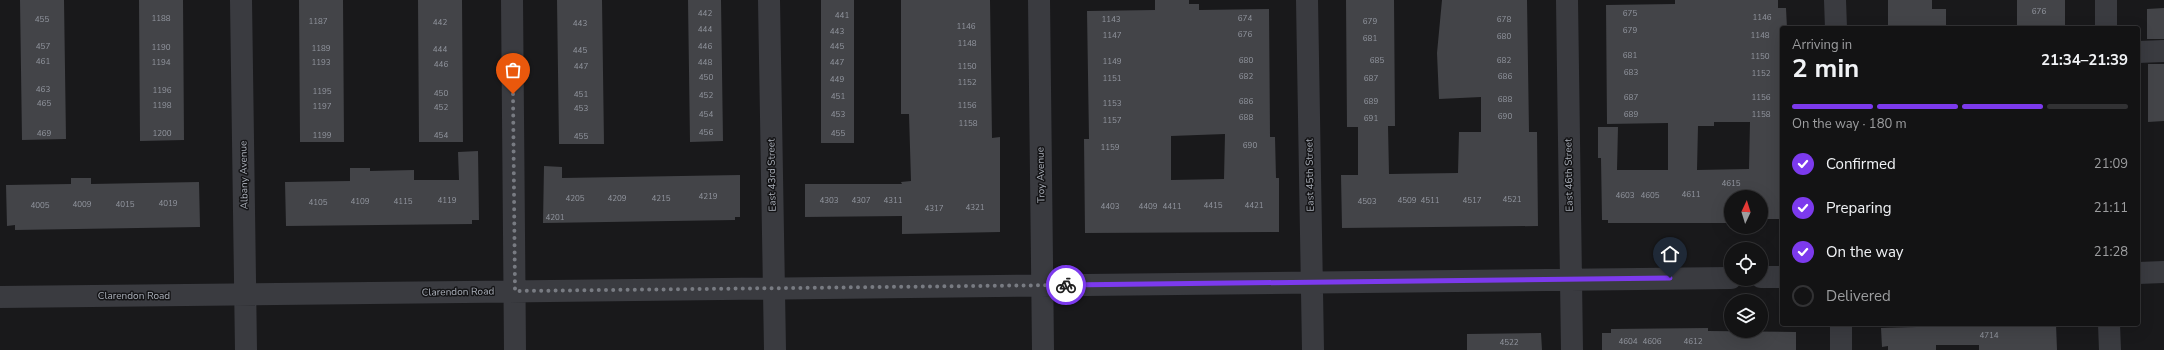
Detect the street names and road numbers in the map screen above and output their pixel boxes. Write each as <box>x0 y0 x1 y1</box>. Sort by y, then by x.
street label: East 43rd Street <box>764 138 780 212</box>
street label: East 45th Street <box>1302 138 1318 212</box>
street label: East 46th Street <box>1561 138 1577 212</box>
street label: Albany Avenue <box>236 141 252 209</box>
street label: Troy Avenue <box>1034 147 1048 203</box>
street label: Clarendon Road <box>422 284 494 300</box>
street label: Clarendon Road <box>98 289 170 303</box>

